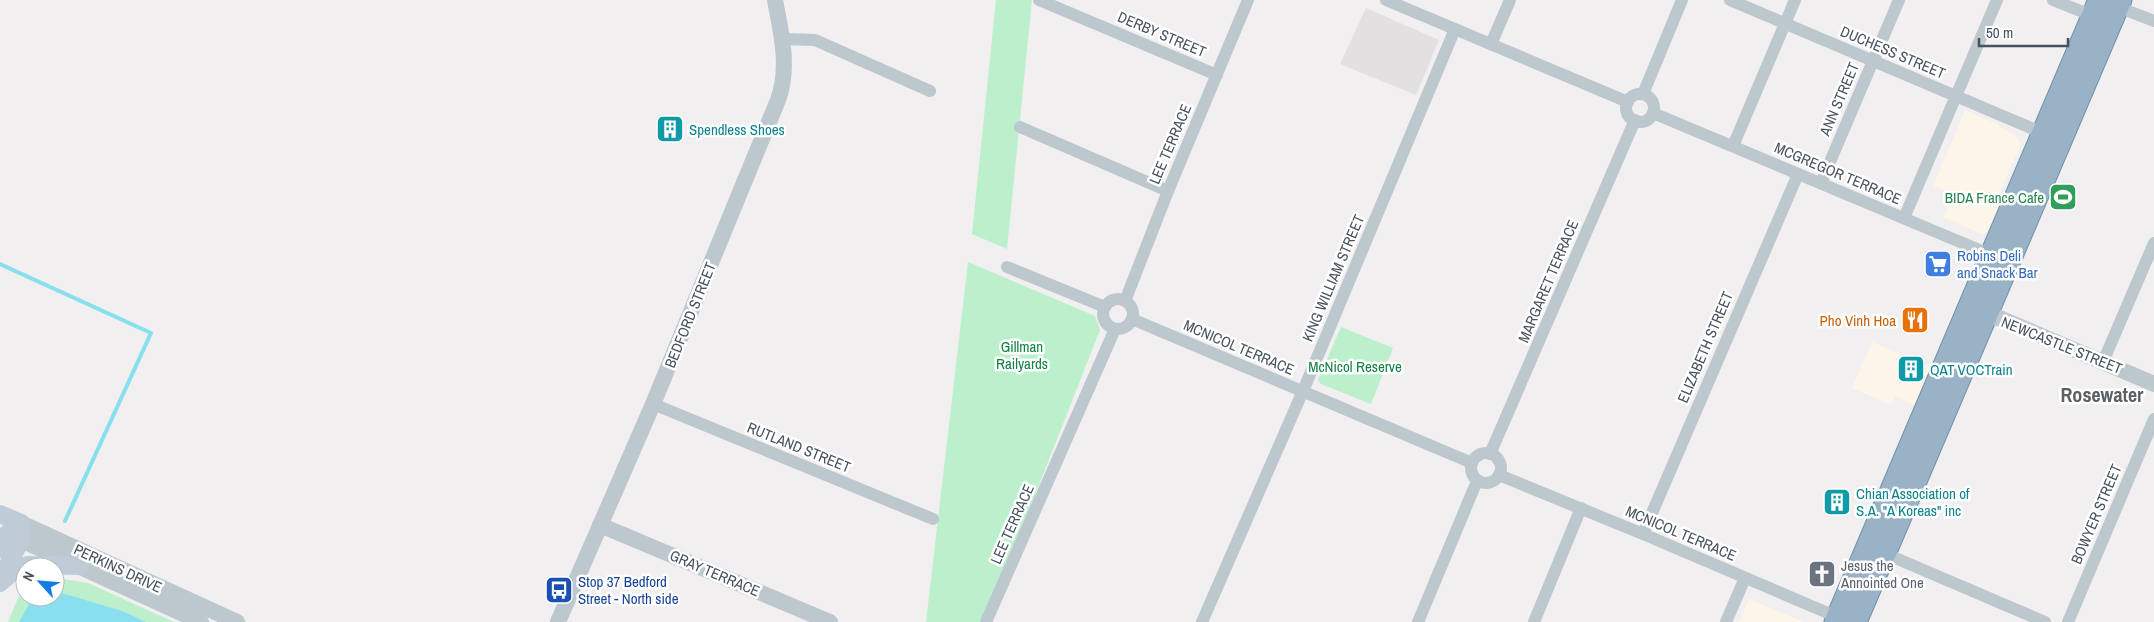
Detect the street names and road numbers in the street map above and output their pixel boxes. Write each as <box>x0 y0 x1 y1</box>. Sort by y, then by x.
street label: DERBY STREET <box>1115 6 1210 62</box>
street label: DUCHESS STREET <box>1837 20 1949 84</box>
street label: ANN STREET <box>1814 59 1864 140</box>
street label: LEE TERRACE <box>1144 101 1196 187</box>
street label: MCGREGOR TERRACE <box>1771 137 1905 209</box>
street label: KING WILLIAM STREET <box>1297 211 1369 345</box>
street label: MARGARET TERRACE <box>1513 216 1583 346</box>
street label: BEDFORD STREET <box>659 259 721 371</box>
street label: ELIZABETH STREET <box>1672 288 1738 406</box>
street label: NEWCASTLE STREET <box>1998 311 2126 379</box>
street label: MCNICOL TERRACE <box>1180 314 1298 380</box>
street label: RUTLAND STREET <box>744 417 854 478</box>
street label: BOWYER STREET <box>2066 460 2127 567</box>
street label: LEE TERRACE <box>985 481 1039 567</box>
street label: MCNICOL TERRACE <box>1622 500 1740 566</box>
street label: PERKINS DRIVE <box>71 538 165 598</box>
street label: GRAY TERRACE <box>667 545 763 601</box>

